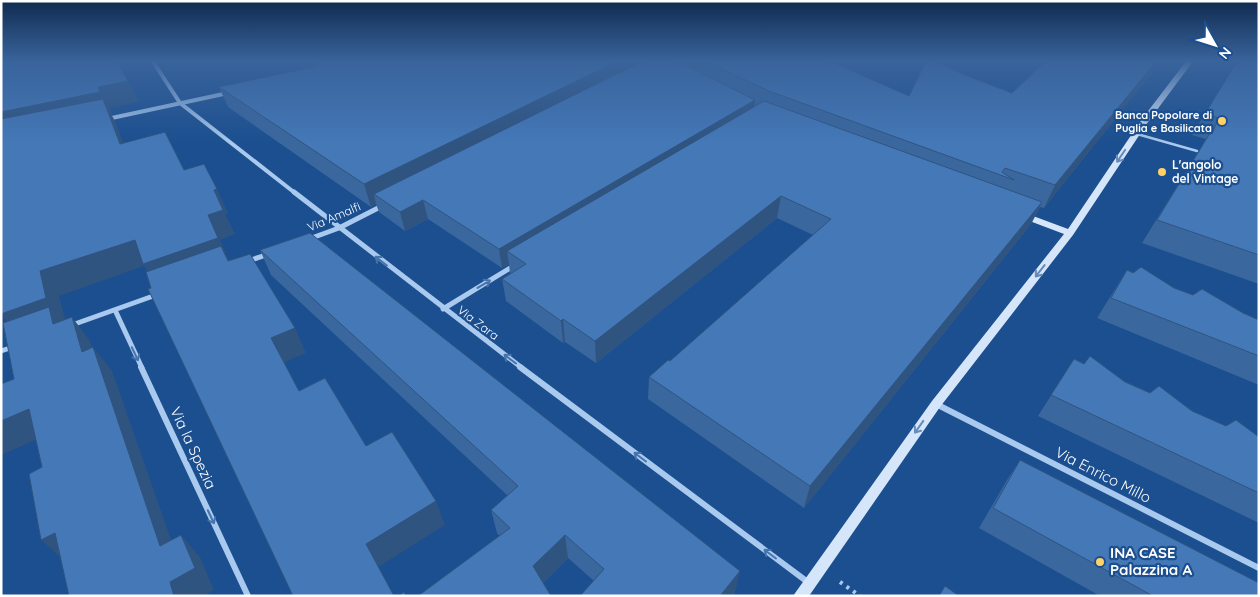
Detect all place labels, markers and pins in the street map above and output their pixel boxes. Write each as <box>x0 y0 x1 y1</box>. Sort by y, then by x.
place label: Banca Popolare di Puglia e Basilicata <box>1115 108 1212 135</box>
marker: Banca Popolare di Puglia e Basilicata <box>1216 115 1228 127</box>
place label: L'angolo del Vintage <box>1172 157 1238 186</box>
marker: L'angolo del Vintage <box>1156 166 1168 178</box>
place label: INA CASE Palazzina A <box>1110 543 1192 579</box>
marker: INA CASE Palazzina A <box>1094 556 1106 568</box>

